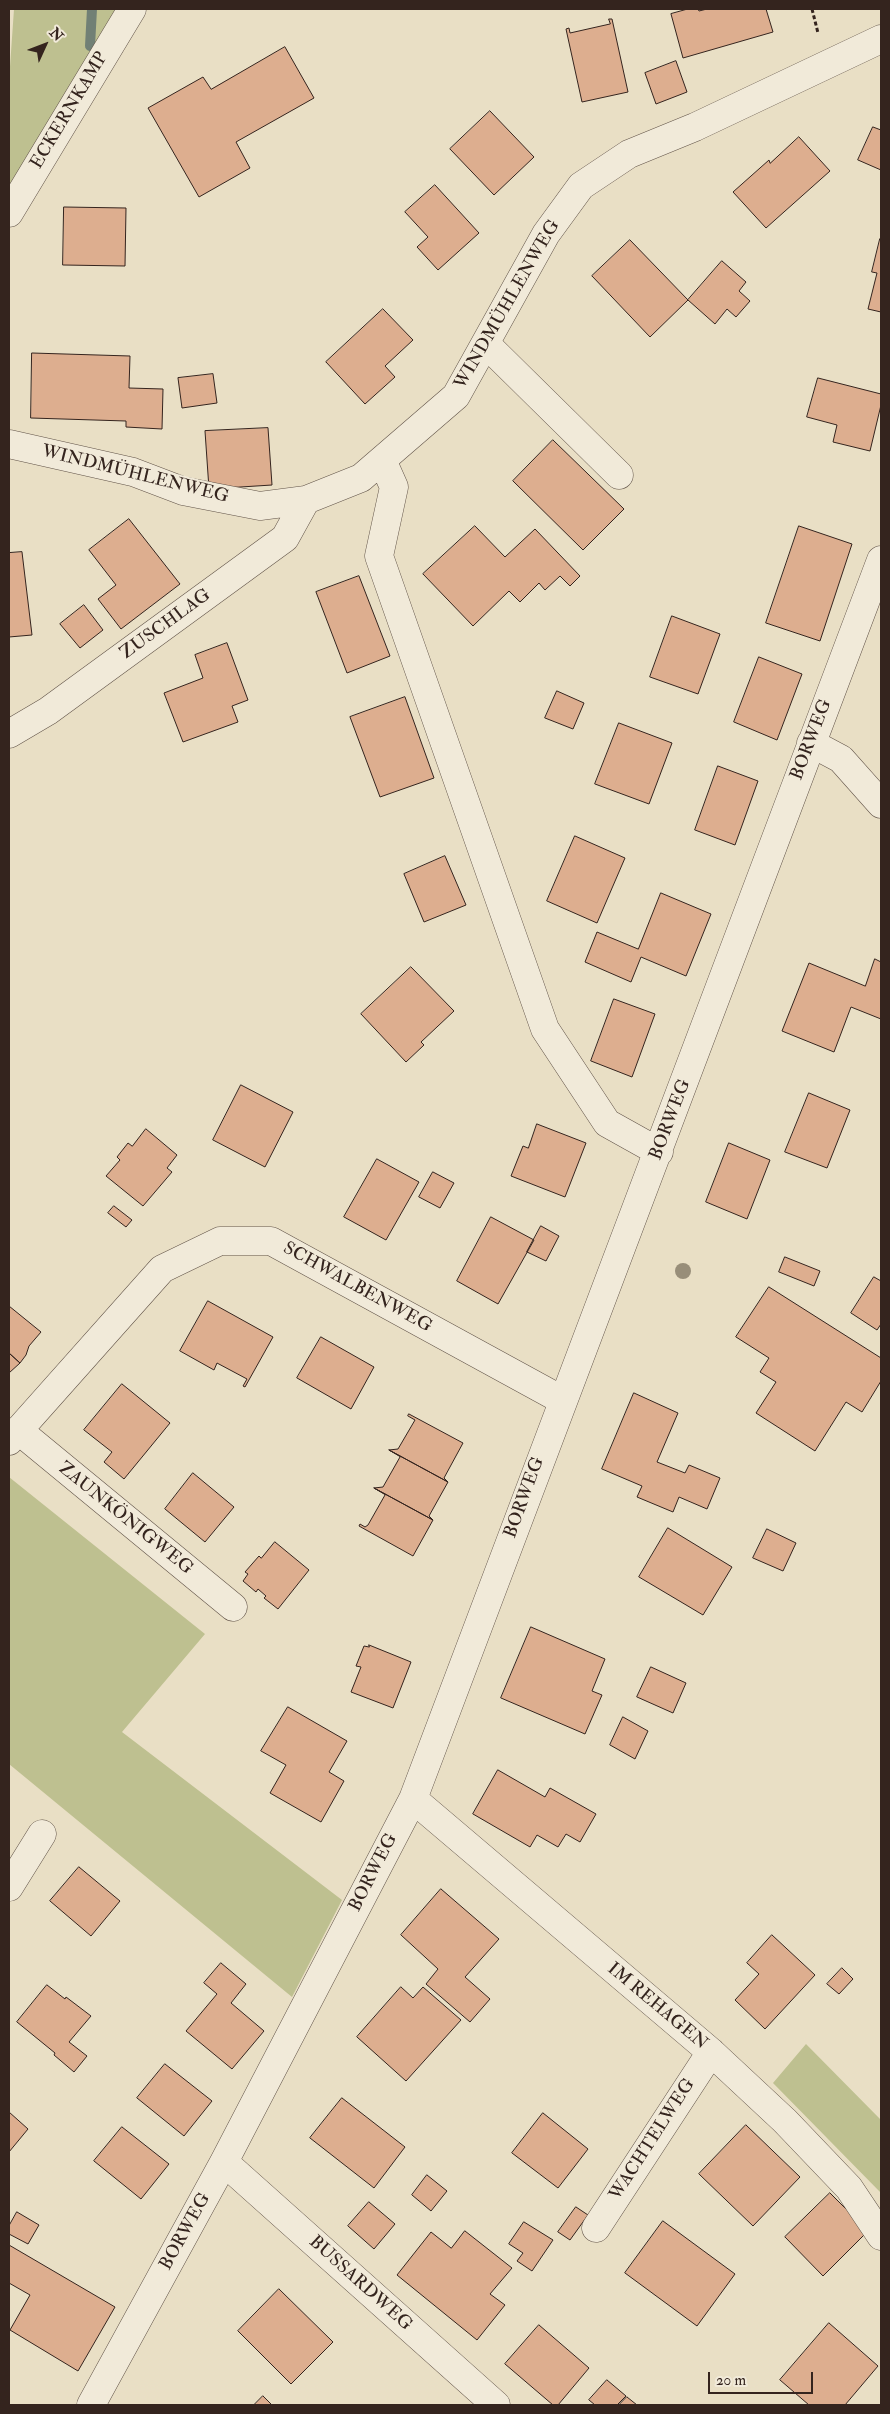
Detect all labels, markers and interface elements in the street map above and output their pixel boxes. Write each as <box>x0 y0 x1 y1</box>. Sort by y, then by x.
north arrow <box>20 20 70 70</box>
text: N <box>46 24 67 45</box>
street label: ECKERNKAMP <box>27 49 113 173</box>
street label: WINDMÜHLENWEG <box>451 216 565 394</box>
street label: WINDMÜHLENWEG <box>39 441 231 509</box>
street label: ZUSCHLAG <box>117 585 215 665</box>
street label: BORWEG <box>787 697 837 783</box>
street label: BORWEG <box>646 1077 696 1163</box>
street label: SCHWALBENWEG <box>279 1238 435 1338</box>
street label: BORWEG <box>500 1455 550 1541</box>
street label: ZAUNKÖNIGWEG <box>53 1458 197 1580</box>
street label: BORWEG <box>345 1830 403 1916</box>
street label: IM REHAGEN <box>602 1959 712 2055</box>
street label: WACHTELWEG <box>606 2075 700 2205</box>
street label: BORWEG <box>156 2190 216 2274</box>
street label: BUSSARDWEG <box>304 2232 416 2336</box>
scale bar <box>710 2362 815 2394</box>
text: 20 m <box>716 2371 746 2390</box>

